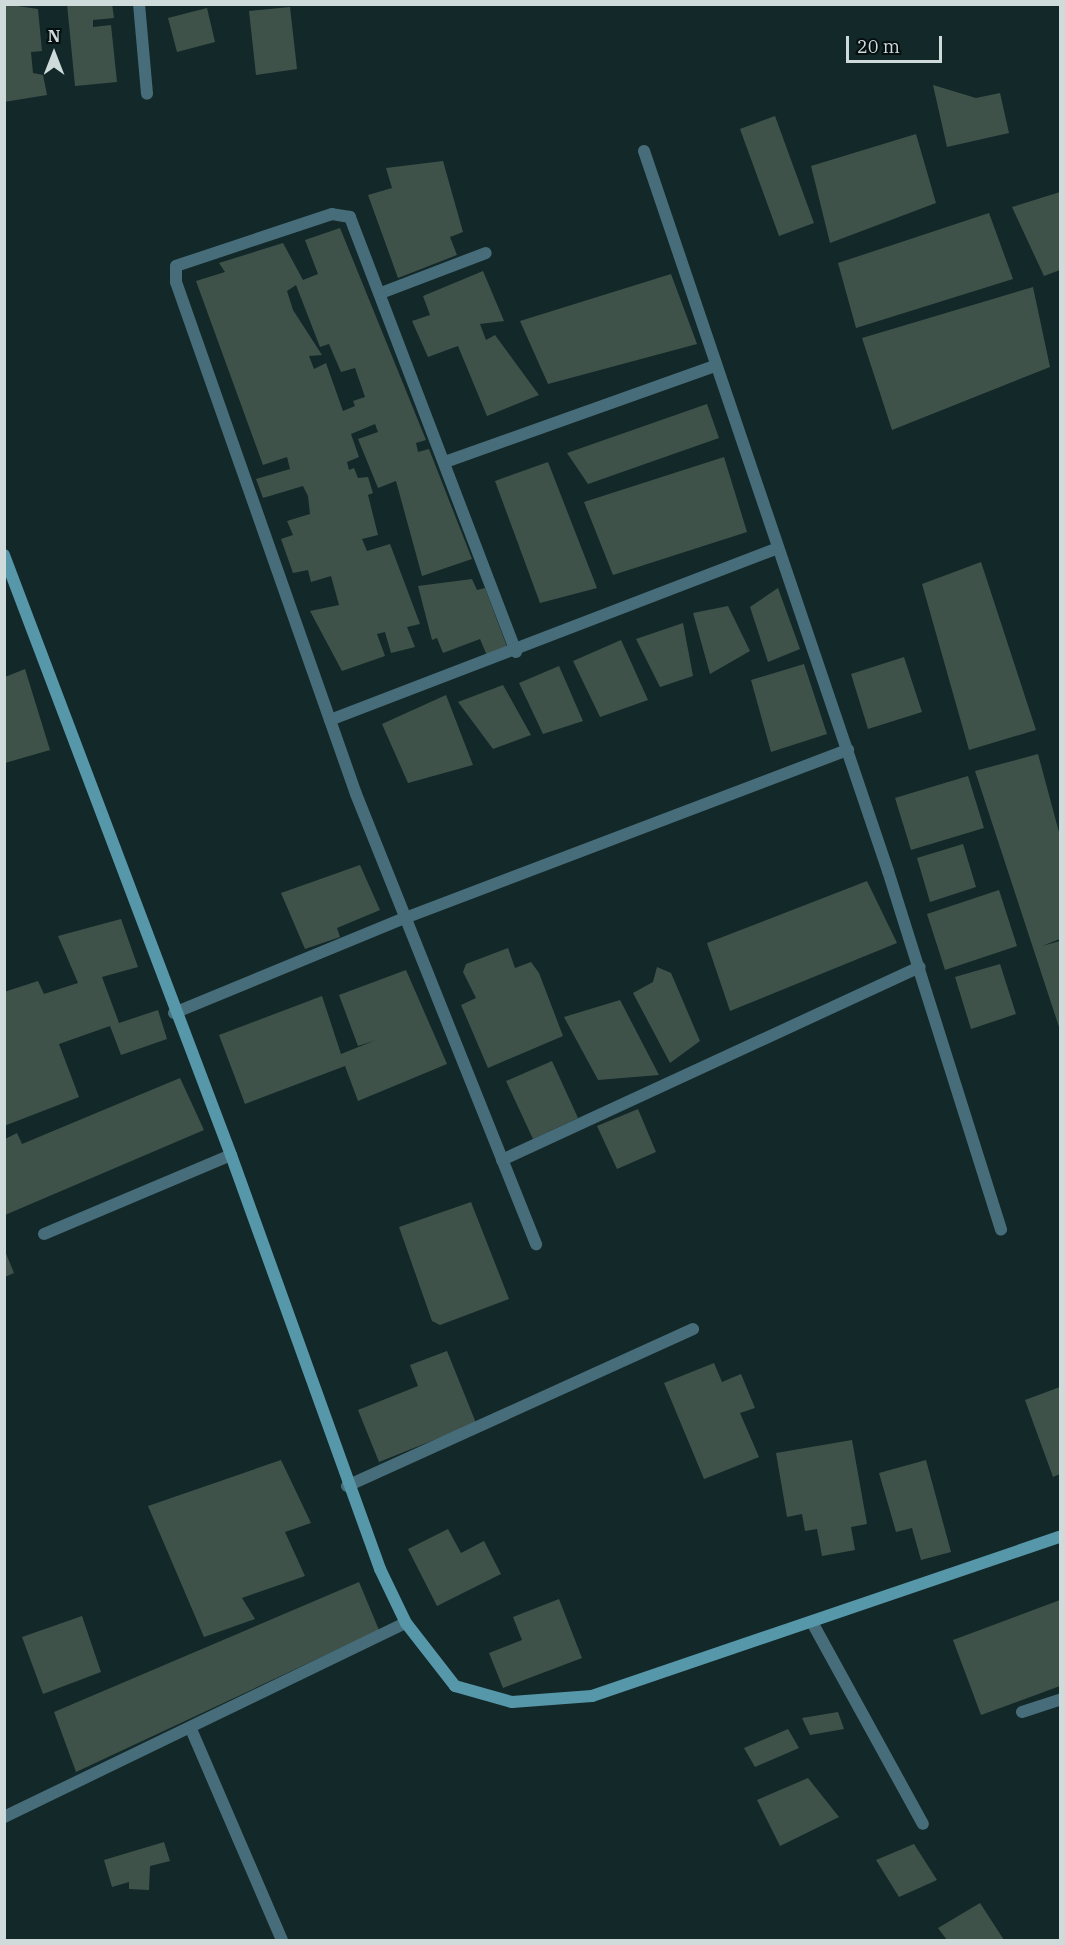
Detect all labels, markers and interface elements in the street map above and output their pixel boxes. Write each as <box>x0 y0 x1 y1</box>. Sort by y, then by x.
north arrow <box>24 24 84 84</box>
scale bar <box>849 24 945 62</box>
text: N <box>48 26 60 46</box>
text: 20 m <box>857 35 900 58</box>

